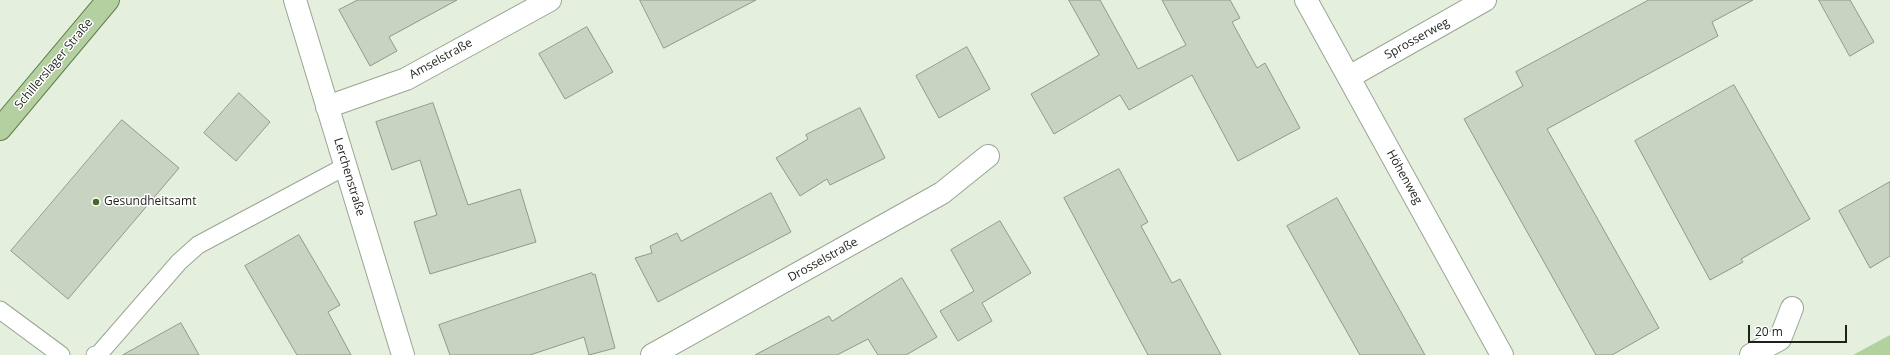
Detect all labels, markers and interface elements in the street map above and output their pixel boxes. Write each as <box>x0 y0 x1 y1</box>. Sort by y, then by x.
street label: Sprosserweg <box>1382 15 1452 63</box>
street label: Schillerslager Straße <box>12 16 96 112</box>
street label: Amselstraße <box>407 36 475 82</box>
street label: Lerchenstraße <box>330 136 368 218</box>
street label: Höhenweg <box>1383 147 1425 207</box>
place label: Gesundheitsamt <box>104 195 196 209</box>
marker: Gesundheitsamt <box>91 197 101 207</box>
street label: Drosselstraße <box>785 235 861 285</box>
scale bar <box>1750 317 1849 343</box>
text: 20 m <box>1755 323 1783 340</box>

